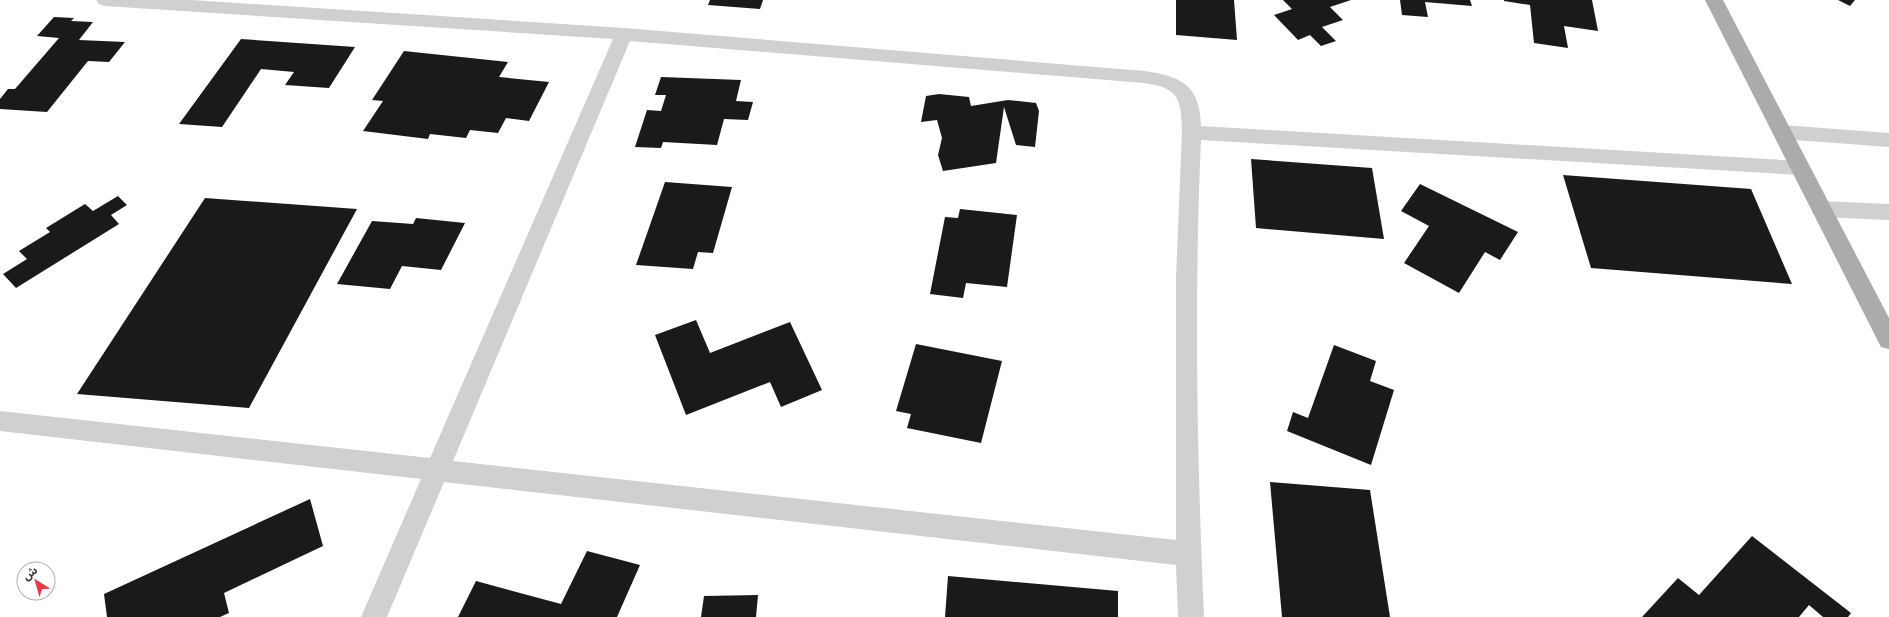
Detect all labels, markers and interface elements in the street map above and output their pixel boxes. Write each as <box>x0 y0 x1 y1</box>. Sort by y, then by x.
north arrow <box>16 561 56 601</box>
text: ش <box>20 564 40 583</box>

